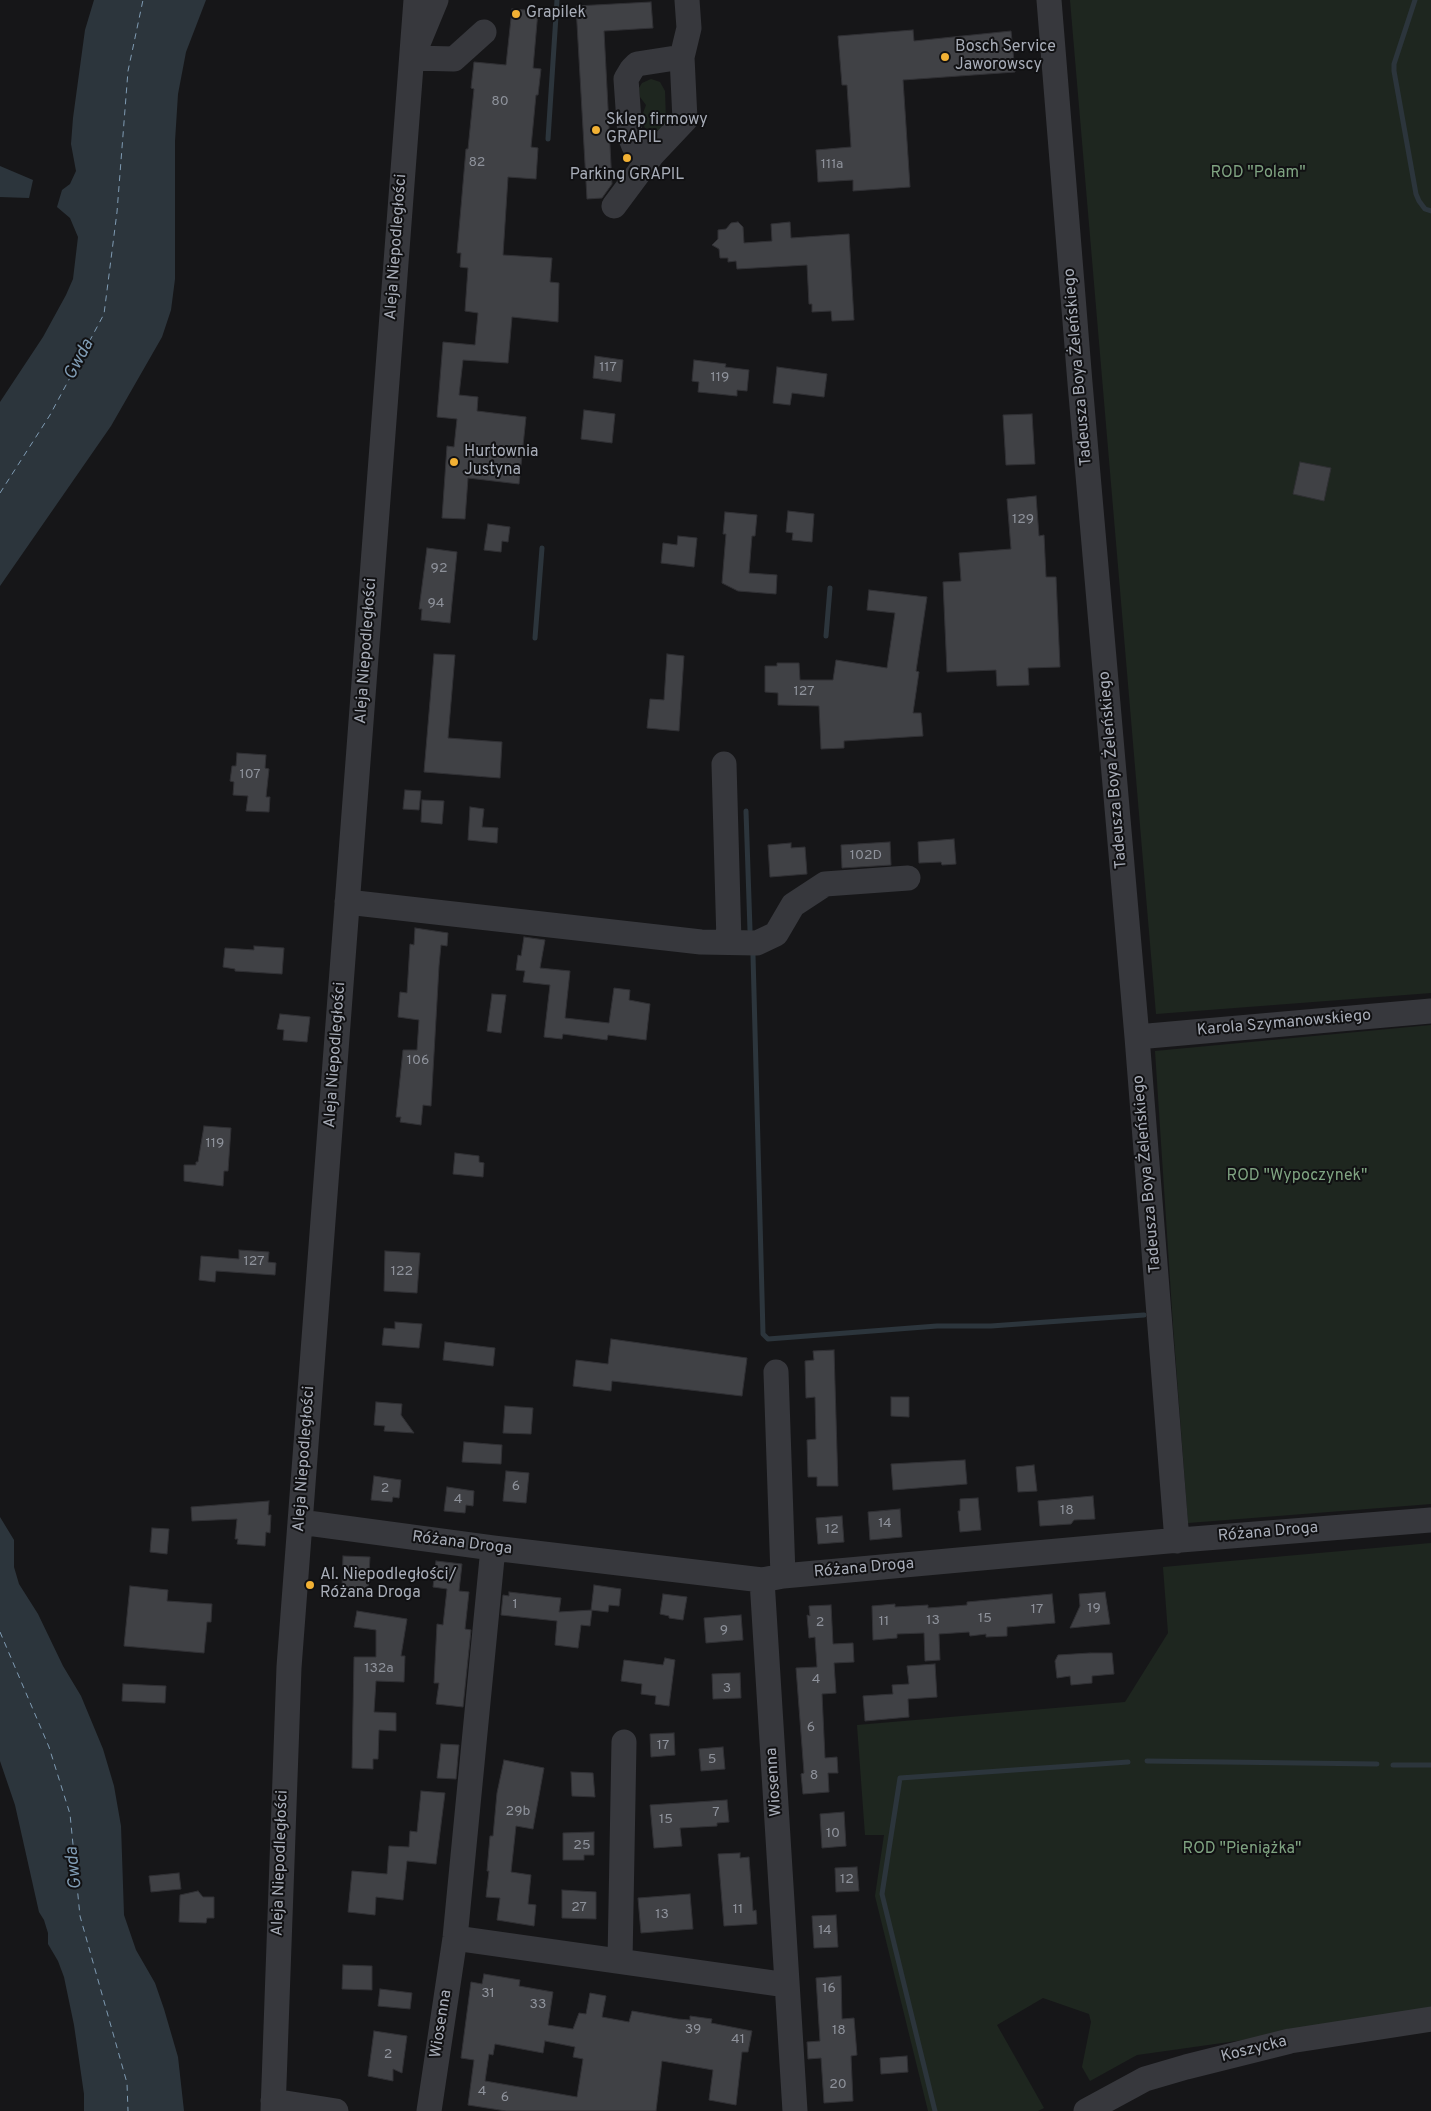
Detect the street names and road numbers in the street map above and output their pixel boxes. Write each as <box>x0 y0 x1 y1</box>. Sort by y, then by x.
street label: Aleja Niepodległości <box>382 173 412 321</box>
street label: Tadeusza Boya Żeleńskiego <box>1061 267 1097 467</box>
street label: Aleja Niepodległości <box>352 577 382 725</box>
street label: Tadeusza Boya Żeleńskiego <box>1096 670 1132 870</box>
street label: Aleja Niepodległości <box>321 981 351 1129</box>
street label: Karola Szymanowskiego <box>1196 1007 1372 1041</box>
street label: Tadeusza Boya Żeleńskiego <box>1130 1074 1166 1274</box>
street label: Aleja Niepodległości <box>290 1385 320 1533</box>
street label: Różana Droga <box>1217 1519 1319 1547</box>
street label: Różana Droga <box>411 1528 513 1560</box>
street label: Różana Droga <box>813 1555 915 1583</box>
street label: Wiosenna <box>763 1747 787 1817</box>
street label: Aleja Niepodległości <box>269 1790 293 1936</box>
street label: Wiosenna <box>427 1988 457 2060</box>
street label: Koszycka <box>1219 2033 1289 2067</box>

